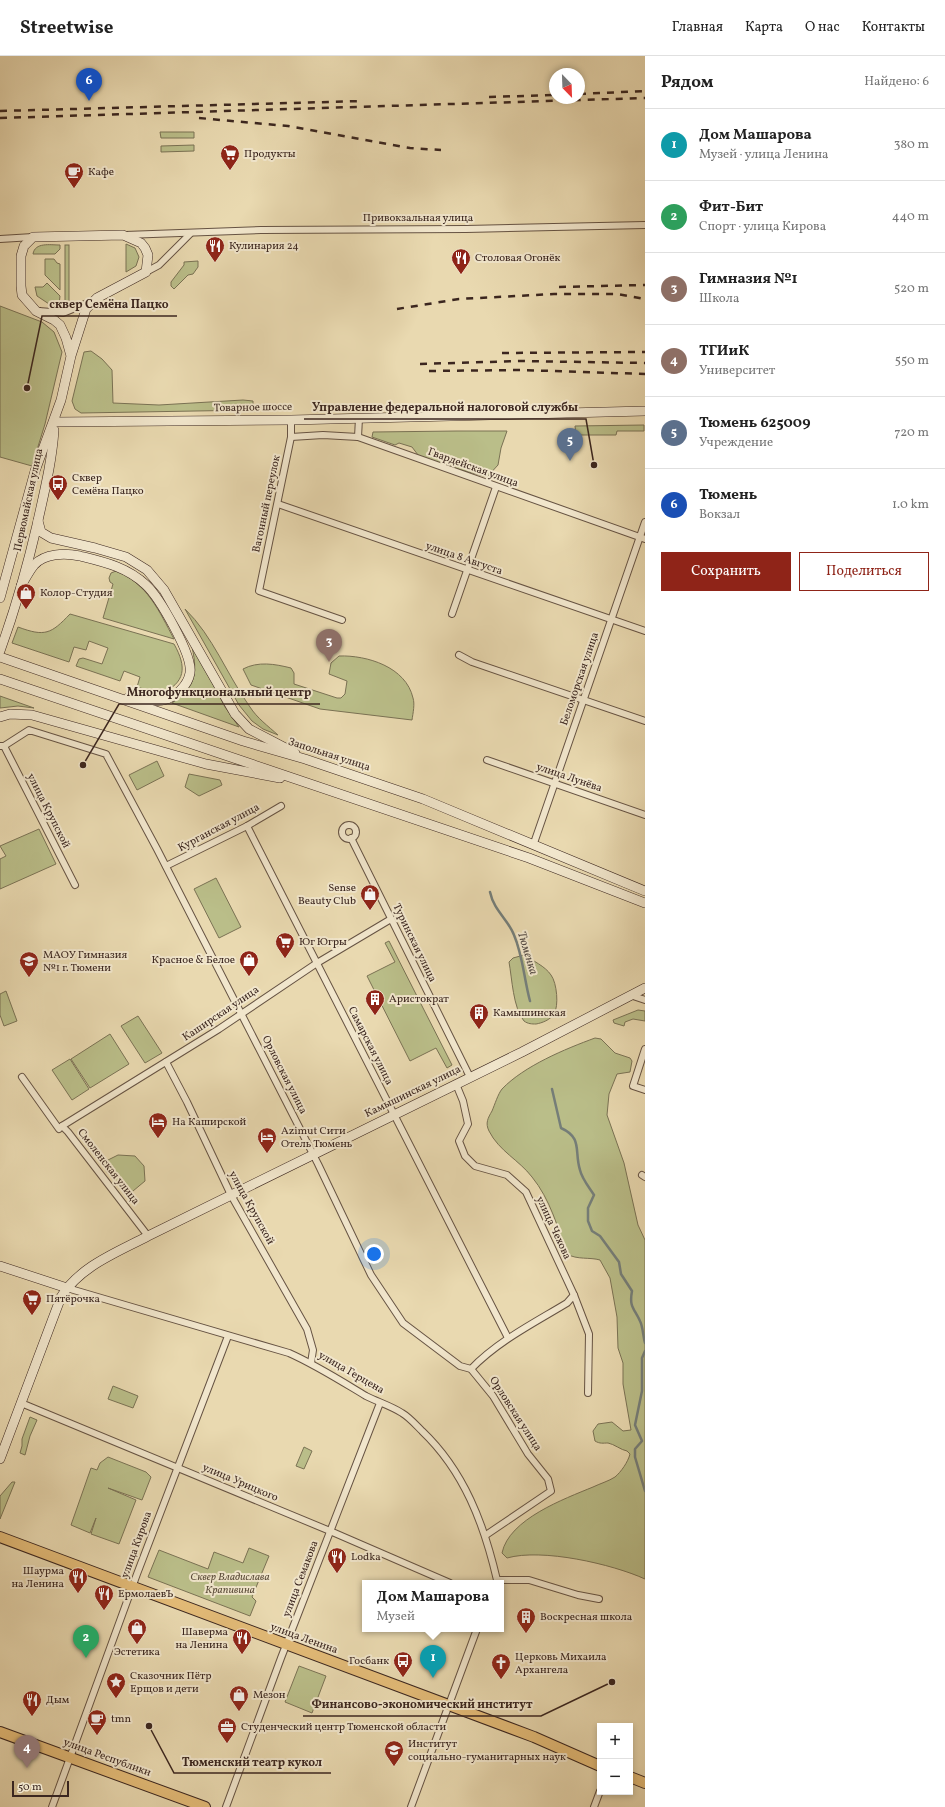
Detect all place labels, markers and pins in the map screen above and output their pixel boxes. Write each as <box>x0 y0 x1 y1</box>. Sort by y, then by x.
pin: 6 <box>76 68 102 101</box>
supermarket icon: Продукты <box>219 143 241 171</box>
place label: Продукты <box>244 147 296 162</box>
cafe icon: Кафе <box>63 161 85 189</box>
place label: Кафе <box>88 165 114 180</box>
restaurant icon: Кулинария 24 <box>204 235 226 263</box>
place label: Кулинария 24 <box>229 239 299 254</box>
restaurant icon: Столовая Огонёк <box>450 247 472 275</box>
place label: Столовая Огонёк <box>475 251 561 266</box>
callout: сквер Семёна Пацко <box>42 292 177 316</box>
callout: Управление федеральной налоговой службы <box>304 395 586 419</box>
pin: 5 <box>557 428 583 461</box>
place label: Сквер Семёна Пацко <box>72 471 144 499</box>
bus stop icon: Сквер Семёна Пацко <box>47 473 69 501</box>
shop icon: Колор-Студия <box>15 582 37 610</box>
place label: Колор-Студия <box>40 586 113 601</box>
pin: 3 <box>316 629 342 662</box>
callout: Многофункциональный центр <box>119 680 320 704</box>
place label: Sense Beauty Club <box>298 881 356 909</box>
shop icon: Sense Beauty Club <box>359 883 381 911</box>
supermarket icon: Юг Югры <box>274 931 296 959</box>
place label: Юг Югры <box>299 935 347 950</box>
place label: МАОУ Гимназия №1 г. Тюмени <box>43 948 127 976</box>
shop icon: Красное & Белое <box>238 949 260 977</box>
school or university icon: МАОУ Гимназия №1 г. Тюмени <box>18 950 40 978</box>
place label: Красное & Белое <box>151 953 235 968</box>
building icon: Аристократ <box>364 988 386 1016</box>
place label: Аристократ <box>389 992 449 1007</box>
building icon: Камышинская <box>468 1002 490 1030</box>
place label: Камышинская <box>493 1006 566 1021</box>
hotel icon: На Каширской <box>147 1111 169 1139</box>
place label: На Каширской <box>172 1115 247 1130</box>
place label: Azimut Сити Отель Тюмень <box>281 1124 353 1152</box>
hotel icon: Azimut Сити Отель Тюмень <box>256 1126 278 1154</box>
supermarket icon: Пятёрочка <box>21 1288 43 1316</box>
place label: Пятёрочка <box>46 1292 100 1307</box>
restaurant icon: Lodka <box>326 1546 348 1574</box>
place label: Lodka <box>351 1550 381 1565</box>
place label: Шаурма на Ленина <box>11 1564 65 1592</box>
restaurant icon: Шаурма на Ленина <box>67 1566 89 1594</box>
restaurant icon: ЕрмолаевЪ <box>93 1583 115 1611</box>
place label: ЕрмолаевЪ <box>118 1587 174 1602</box>
building icon: Воскресная школа <box>515 1606 537 1634</box>
place label: Воскресная школа <box>540 1610 633 1625</box>
shop icon: Эстетика <box>126 1617 148 1645</box>
pin: 2 <box>73 1625 99 1658</box>
place label: Шаверма на Ленина <box>175 1625 229 1653</box>
restaurant icon: Шаверма на Ленина <box>231 1627 253 1655</box>
place label: Эстетика <box>114 1645 160 1660</box>
pin: 1 <box>420 1645 446 1678</box>
bus stop icon: Госбанк <box>392 1650 414 1678</box>
place label: Церковь Михаила Архангела <box>515 1650 607 1678</box>
church icon: Церковь Михаила Архангела <box>490 1652 512 1680</box>
place label: Госбанк <box>349 1654 389 1669</box>
place label: Сказочник Пётр Ерщов и дети <box>130 1669 212 1697</box>
place icon: Сказочник Пётр Ерщов и дети <box>105 1671 127 1699</box>
shop icon: Мезон <box>228 1684 250 1712</box>
place label: Мезон <box>253 1688 286 1703</box>
restaurant icon: Дым <box>21 1689 43 1717</box>
callout: Финансово-экономический институт <box>303 1692 541 1716</box>
place label: Дым <box>46 1693 70 1708</box>
cafe icon: tmn <box>86 1708 108 1736</box>
place label: tmn <box>111 1712 132 1727</box>
office icon: Студенческий центр Тюменской области <box>216 1716 238 1744</box>
place label: Студенческий центр Тюменской области <box>241 1720 447 1735</box>
pin: 4 <box>14 1735 40 1768</box>
place label: Институт социально-гуманитарных наук <box>408 1737 566 1765</box>
school or university icon: Институт социально-гуманитарных наук <box>383 1739 405 1767</box>
callout: Тюменский театр кукол <box>174 1749 331 1773</box>

